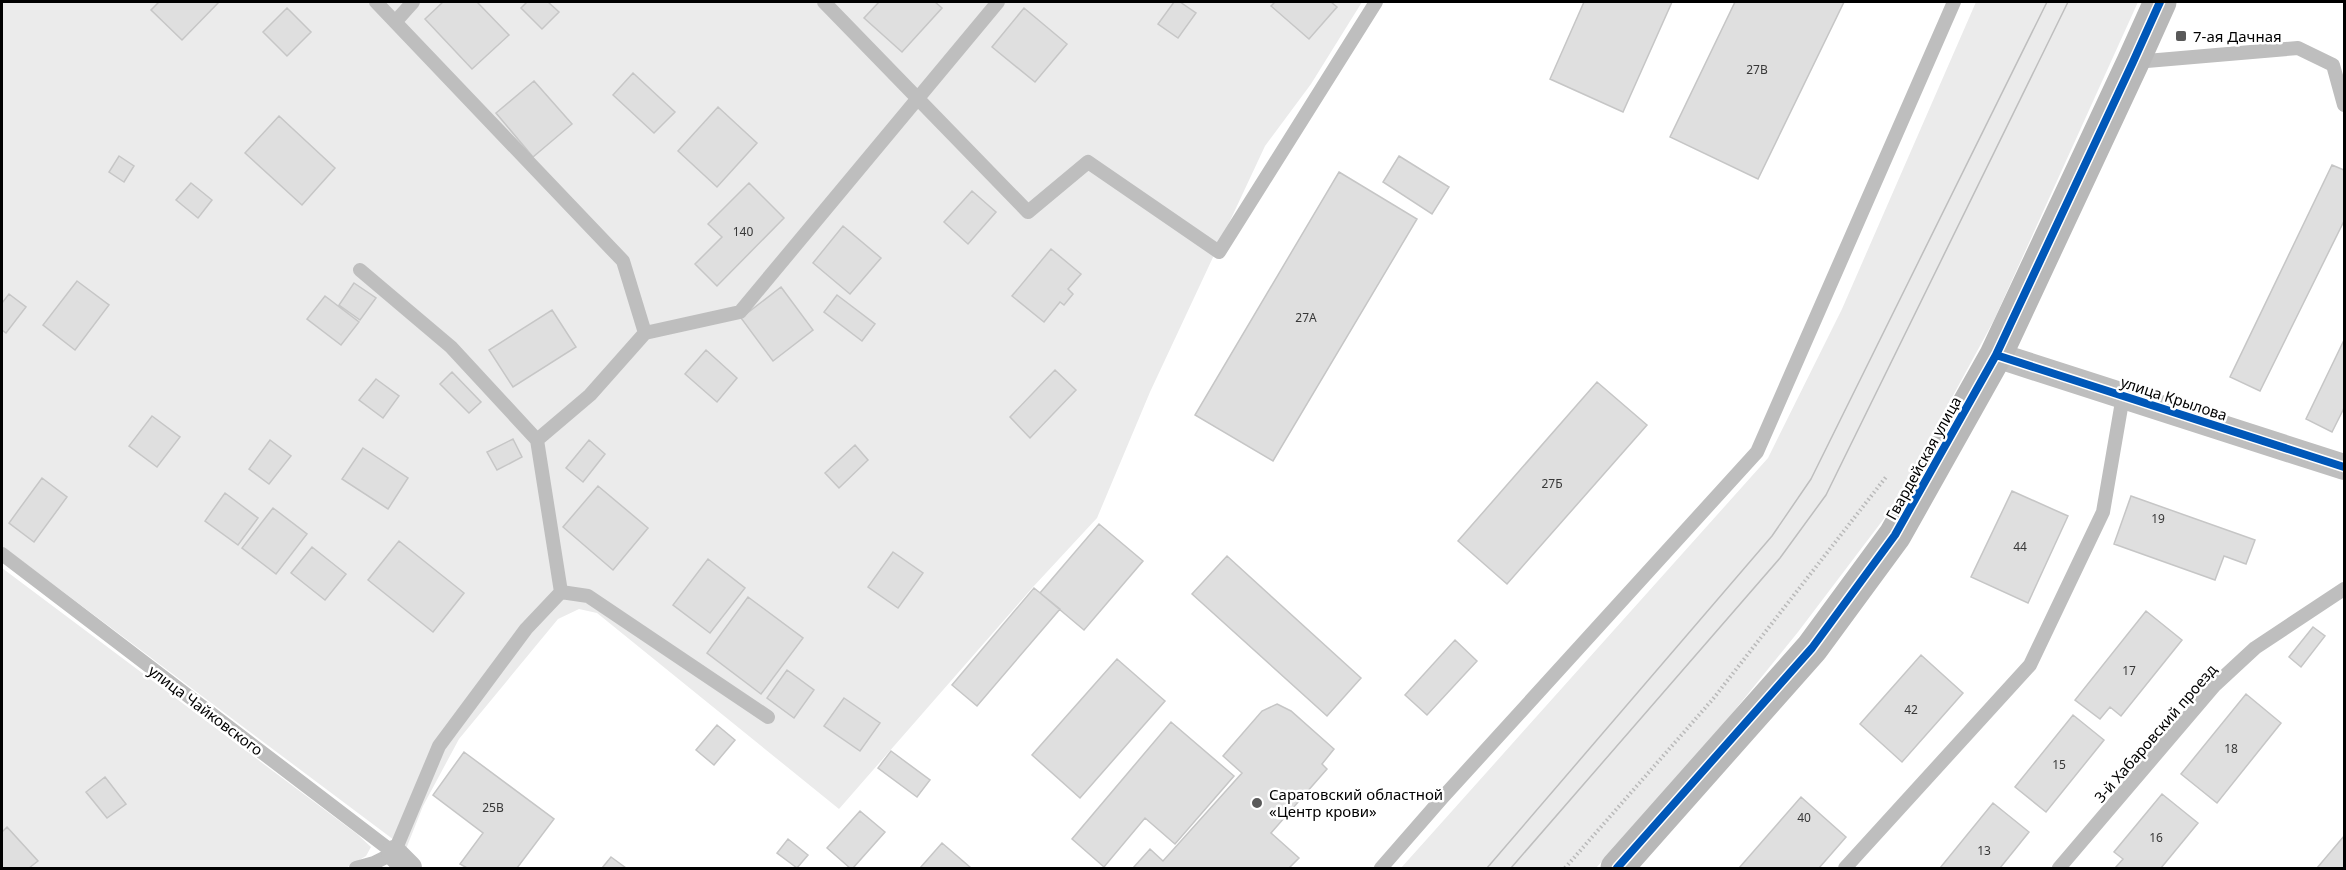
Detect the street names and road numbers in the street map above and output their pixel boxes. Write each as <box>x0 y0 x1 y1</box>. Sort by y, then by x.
street label: улица Крылова <box>2118 371 2230 425</box>
street label: Гвардейская улица <box>1881 393 1965 523</box>
street label: улица Чайковского <box>145 660 267 760</box>
street label: 3-й Хабаровский проезд <box>2089 660 2221 806</box>

